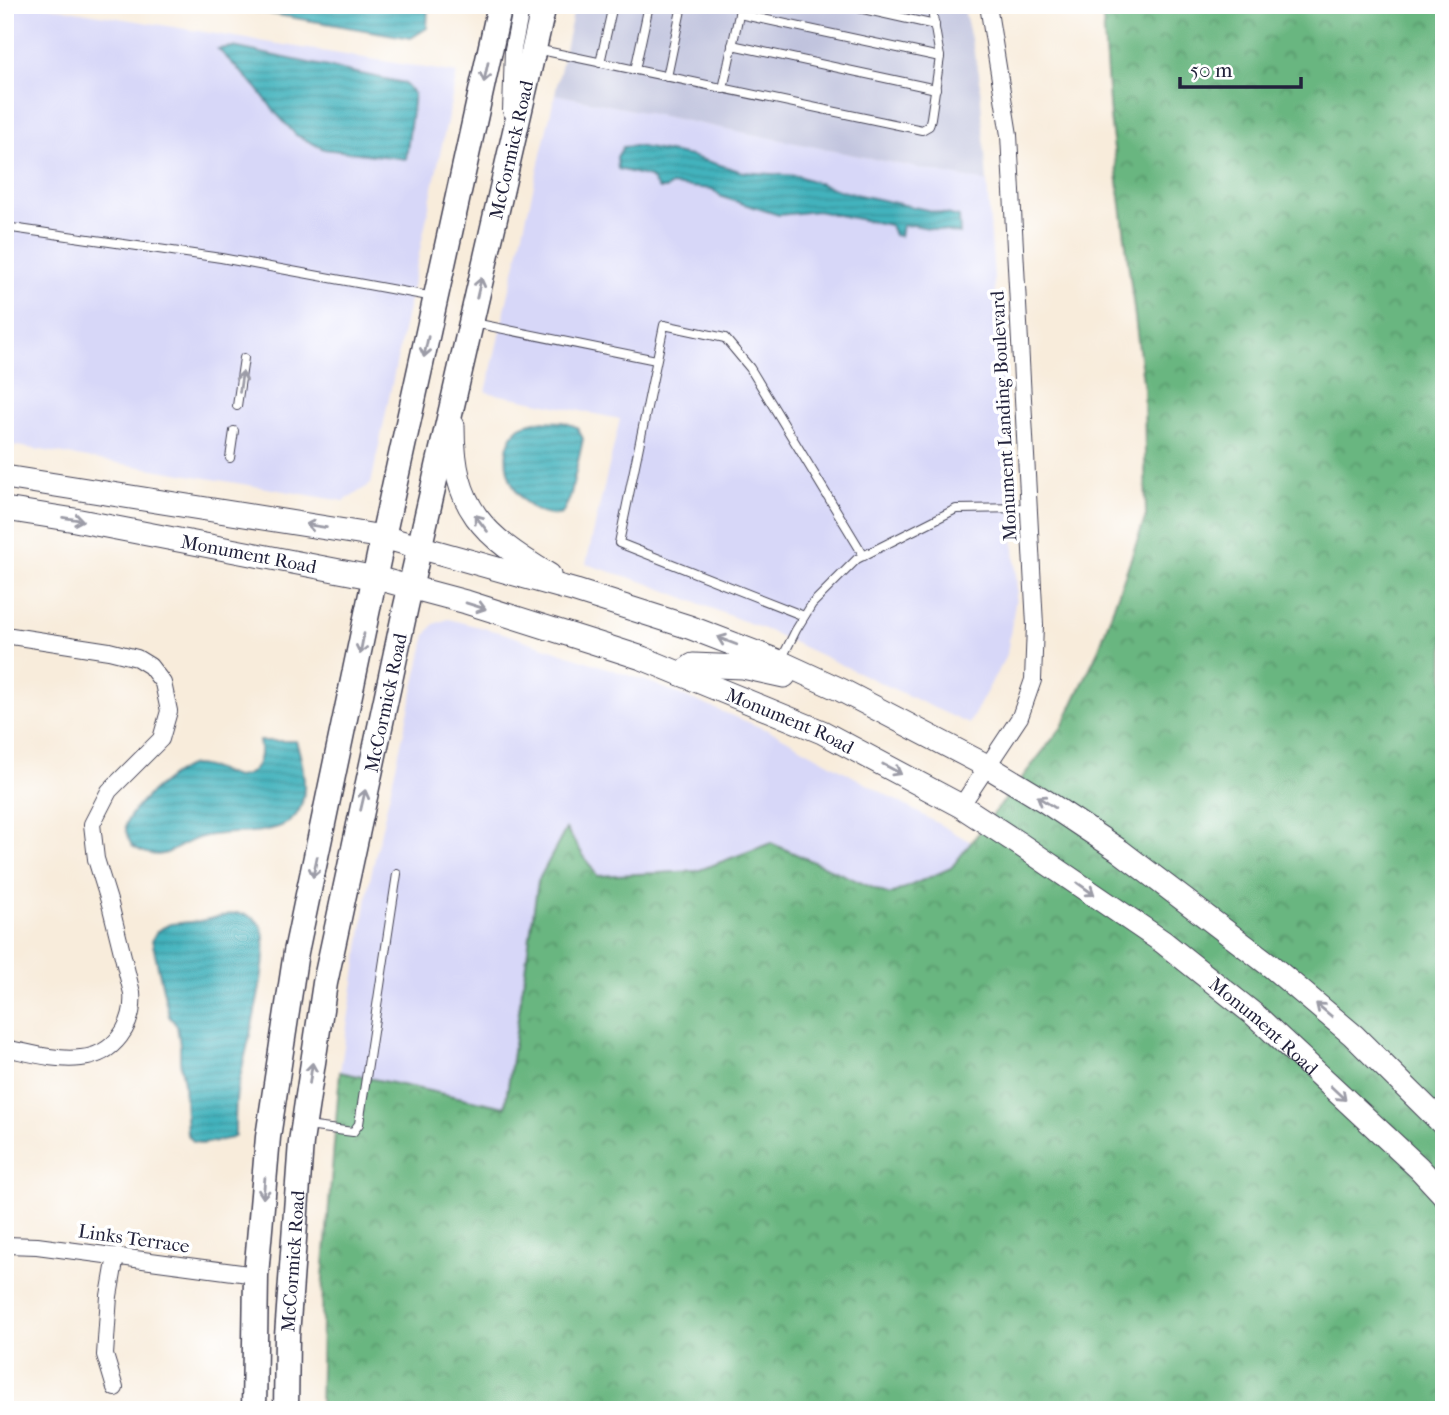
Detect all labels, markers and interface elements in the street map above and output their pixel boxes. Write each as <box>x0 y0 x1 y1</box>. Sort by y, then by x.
scale bar <box>1180 46 1300 90</box>
text: 50 m <box>1190 58 1233 82</box>
one-way arrow <box>478 60 492 83</box>
street label: McCormick Road <box>485 78 538 222</box>
one-way arrow <box>473 277 486 300</box>
street label: Monument Landing Boulevard <box>986 290 1022 542</box>
one-way arrow <box>419 335 432 358</box>
one-way arrow <box>235 371 248 394</box>
one-way arrow <box>61 513 84 526</box>
one-way arrow <box>474 515 489 533</box>
one-way arrow <box>305 519 328 532</box>
street label: Monument Road <box>179 531 319 578</box>
one-way arrow <box>465 600 487 613</box>
street label: McCormick Road <box>361 631 412 775</box>
one-way arrow <box>355 632 368 655</box>
one-way arrow <box>717 634 738 646</box>
street label: Monument Road <box>723 684 858 759</box>
one-way arrow <box>881 763 902 777</box>
one-way arrow <box>356 789 370 812</box>
one-way arrow <box>1037 794 1056 809</box>
one-way arrow <box>307 855 321 878</box>
one-way arrow <box>1076 882 1095 896</box>
street label: Monument Road <box>1204 973 1323 1080</box>
one-way arrow <box>1315 1003 1333 1018</box>
one-way arrow <box>305 1062 318 1085</box>
one-way arrow <box>1329 1085 1347 1101</box>
one-way arrow <box>257 1176 270 1199</box>
street label: McCormick Road <box>277 1189 310 1333</box>
street label: Links Terrace <box>77 1220 191 1258</box>

